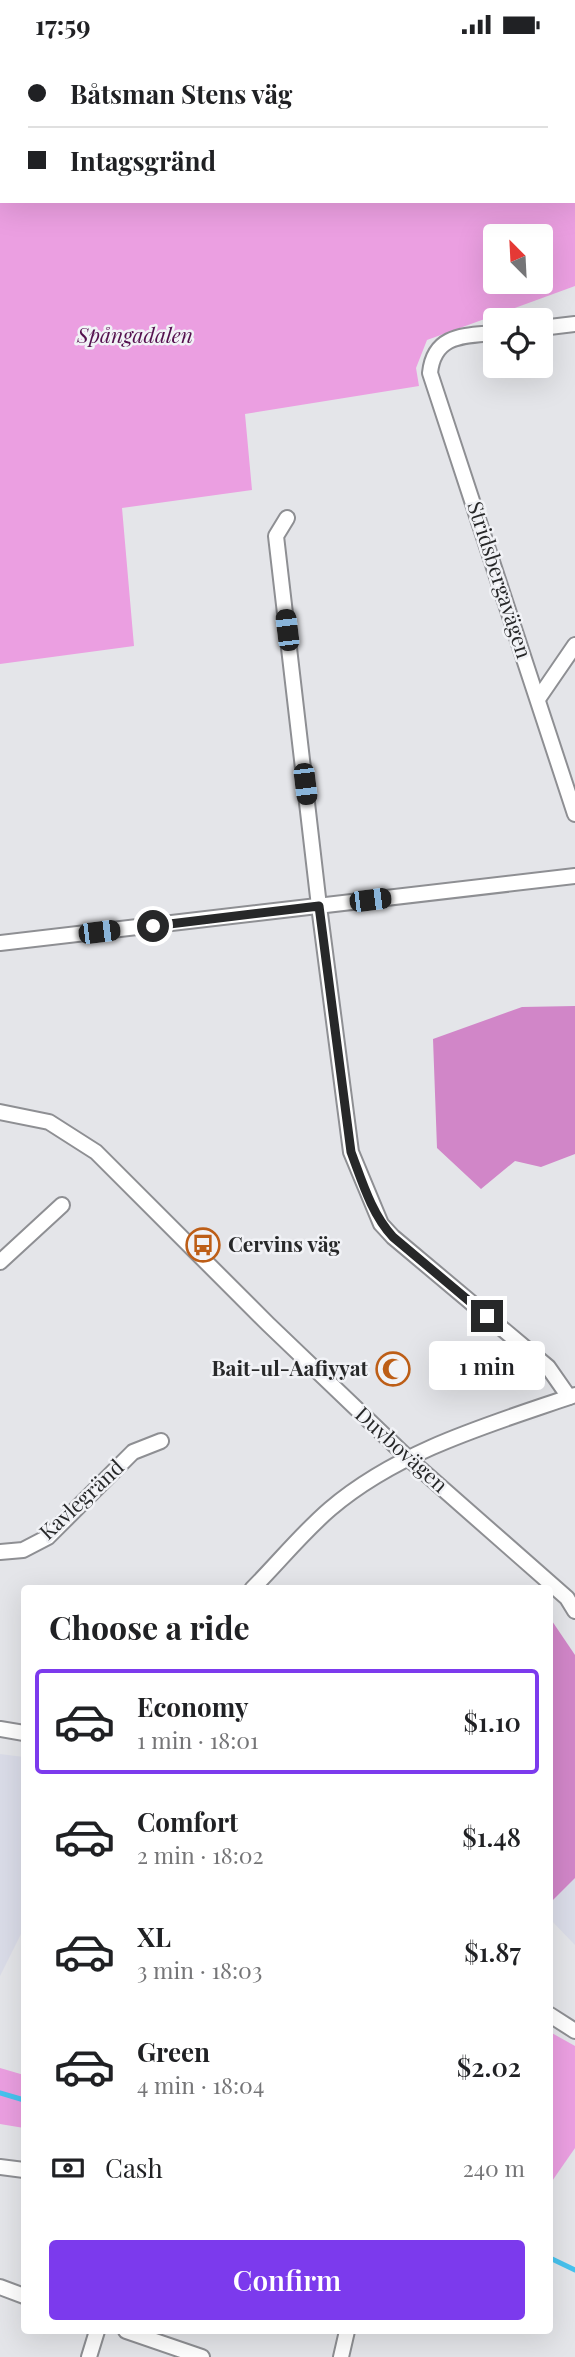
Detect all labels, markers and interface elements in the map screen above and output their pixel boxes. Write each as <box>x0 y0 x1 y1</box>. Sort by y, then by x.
text: 17:59 <box>35 7 91 42</box>
text: Båtsman Stens väg <box>70 76 292 111</box>
text: Intagsgränd <box>70 143 216 178</box>
north arrow <box>483 224 553 294</box>
map controls <box>483 224 553 378</box>
button: locate <box>483 308 553 378</box>
park label: Spångadalen <box>76 320 193 348</box>
street label: Stridsbergavägen <box>462 497 540 662</box>
car <box>275 608 300 652</box>
car <box>293 762 318 806</box>
car <box>348 887 393 913</box>
route start <box>137 910 169 942</box>
car <box>77 919 122 945</box>
bus stop icon: Cervins väg <box>184 1226 222 1264</box>
place label: Cervins väg <box>228 1229 341 1257</box>
route end <box>471 1300 503 1332</box>
callout: 1 min <box>429 1341 545 1389</box>
mosque icon: Bait-ul-Aafiyyat <box>374 1350 412 1388</box>
text: 1 min <box>459 1350 515 1381</box>
place label: Bait-ul-Aafiyyat <box>211 1353 369 1381</box>
street label: Duvbovägen <box>350 1399 455 1498</box>
street label: Kavlegränd <box>32 1452 129 1545</box>
text: Choose a ride <box>49 1605 250 1648</box>
text: Economy <box>137 1689 248 1724</box>
icon: car <box>53 1690 116 1753</box>
text: $1.10 <box>464 1704 521 1739</box>
text: 1 min · 18:01 <box>137 1724 259 1755</box>
text: Comfort <box>137 1804 238 1839</box>
icon: car <box>53 1805 116 1868</box>
text: $1.48 <box>462 1819 521 1854</box>
text: 2 min · 18:02 <box>137 1839 264 1870</box>
text: XL <box>137 1919 171 1954</box>
icon: car <box>53 1920 116 1983</box>
text: $1.87 <box>464 1934 521 1969</box>
text: 3 min · 18:03 <box>137 1954 262 1985</box>
text: Green <box>137 2034 210 2069</box>
icon: car <box>53 2035 116 2098</box>
text: $2.02 <box>457 2049 521 2084</box>
text: 4 min · 18:04 <box>137 2069 264 2100</box>
icon: cash <box>49 2149 87 2187</box>
text: Cash <box>105 2150 163 2185</box>
text: 240 m <box>463 2152 525 2183</box>
button: Confirm <box>49 2240 525 2320</box>

